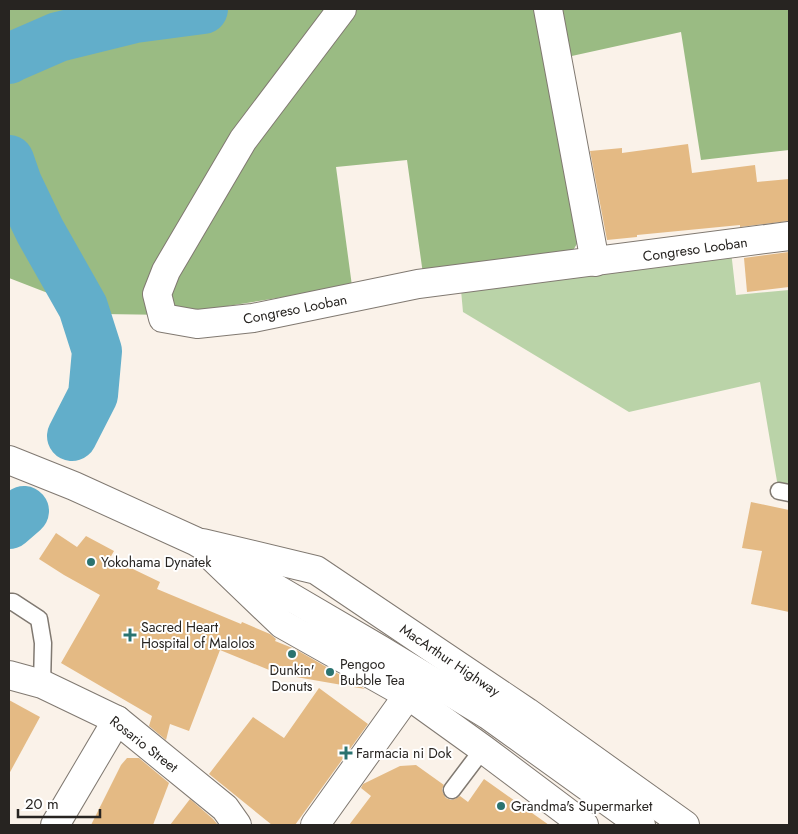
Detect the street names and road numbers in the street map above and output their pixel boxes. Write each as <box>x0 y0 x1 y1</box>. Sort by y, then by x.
street label: Congreso Looban <box>641 232 749 266</box>
street label: Congreso Looban <box>241 289 349 329</box>
street label: MacArthur Highway <box>396 619 505 702</box>
street label: Rosario Street <box>106 711 183 777</box>

